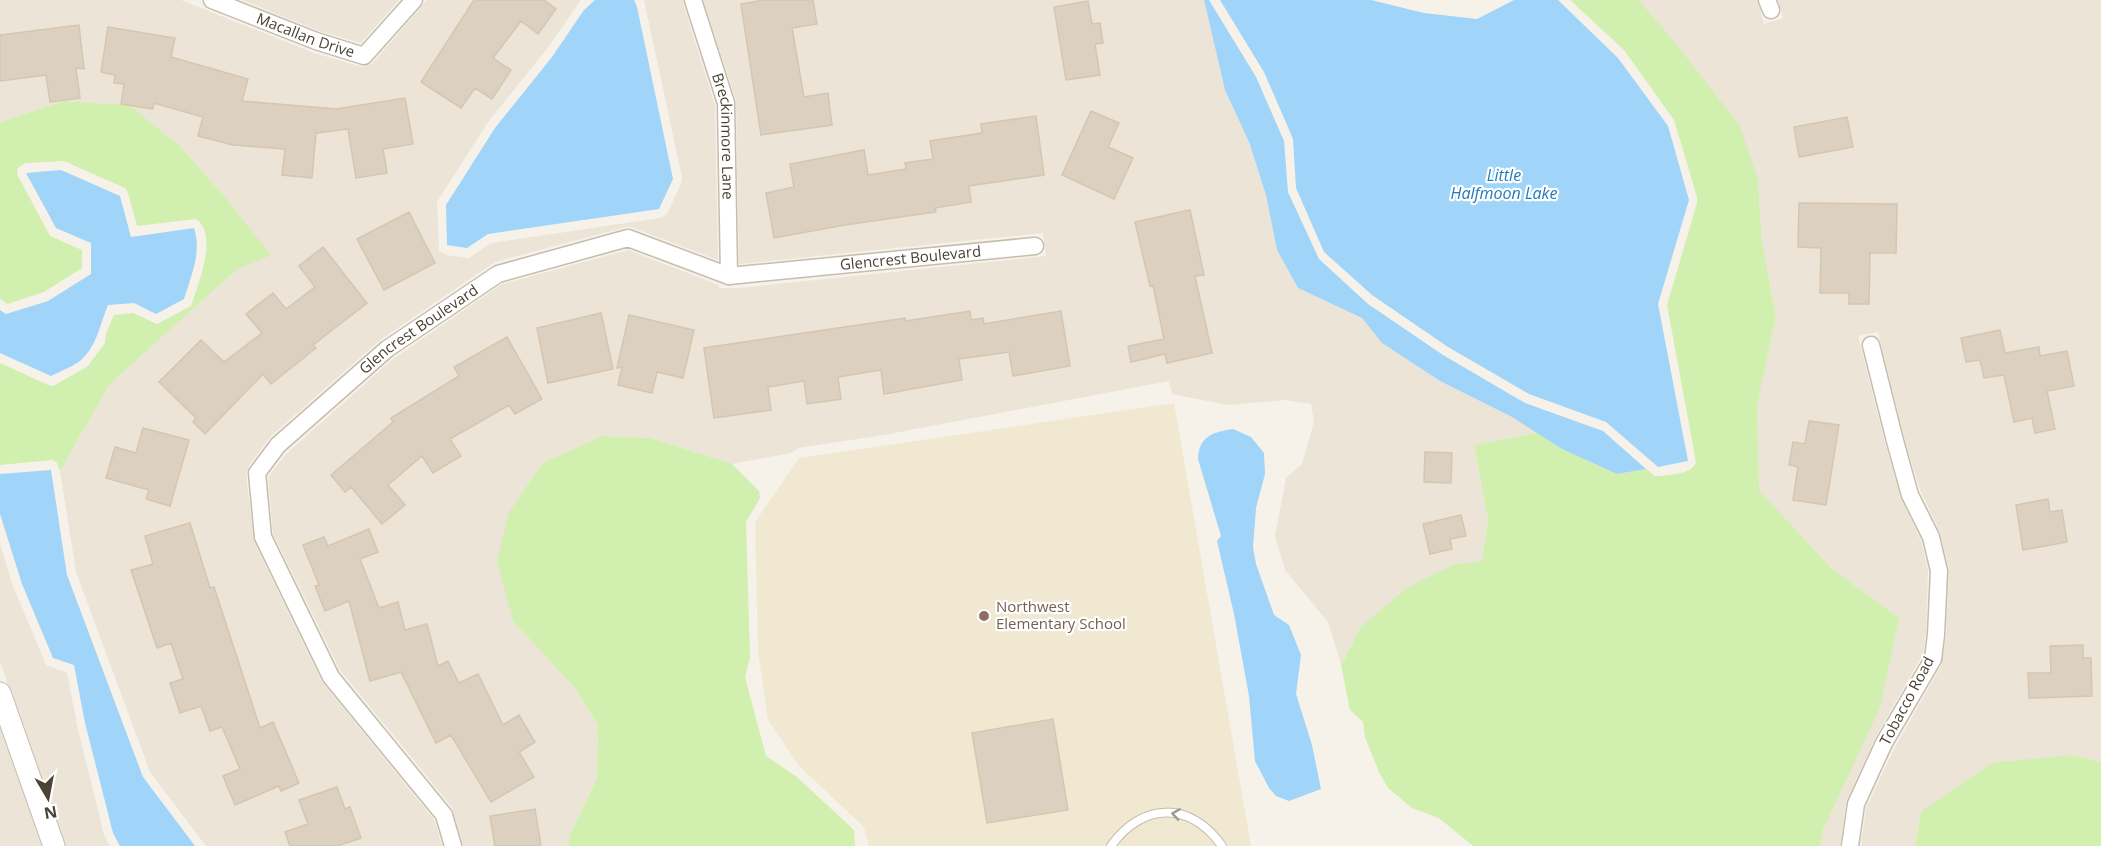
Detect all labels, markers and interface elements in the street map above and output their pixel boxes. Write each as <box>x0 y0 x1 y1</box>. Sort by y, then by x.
street label: Macallan Drive <box>254 8 357 61</box>
street label: Breckinmore Lane <box>708 70 739 200</box>
water label: Little Halfmoon Lake <box>1451 164 1557 204</box>
street label: Glencrest Boulevard <box>839 240 982 274</box>
street label: Glencrest Boulevard <box>354 279 482 378</box>
place label: Northwest Elementary School <box>996 596 1126 633</box>
marker: Northwest Elementary School <box>977 609 991 623</box>
street label: Tobacco Road <box>1874 653 1938 748</box>
north arrow <box>18 768 78 828</box>
text: N <box>42 801 59 825</box>
one-way arrow <box>1171 808 1180 820</box>

